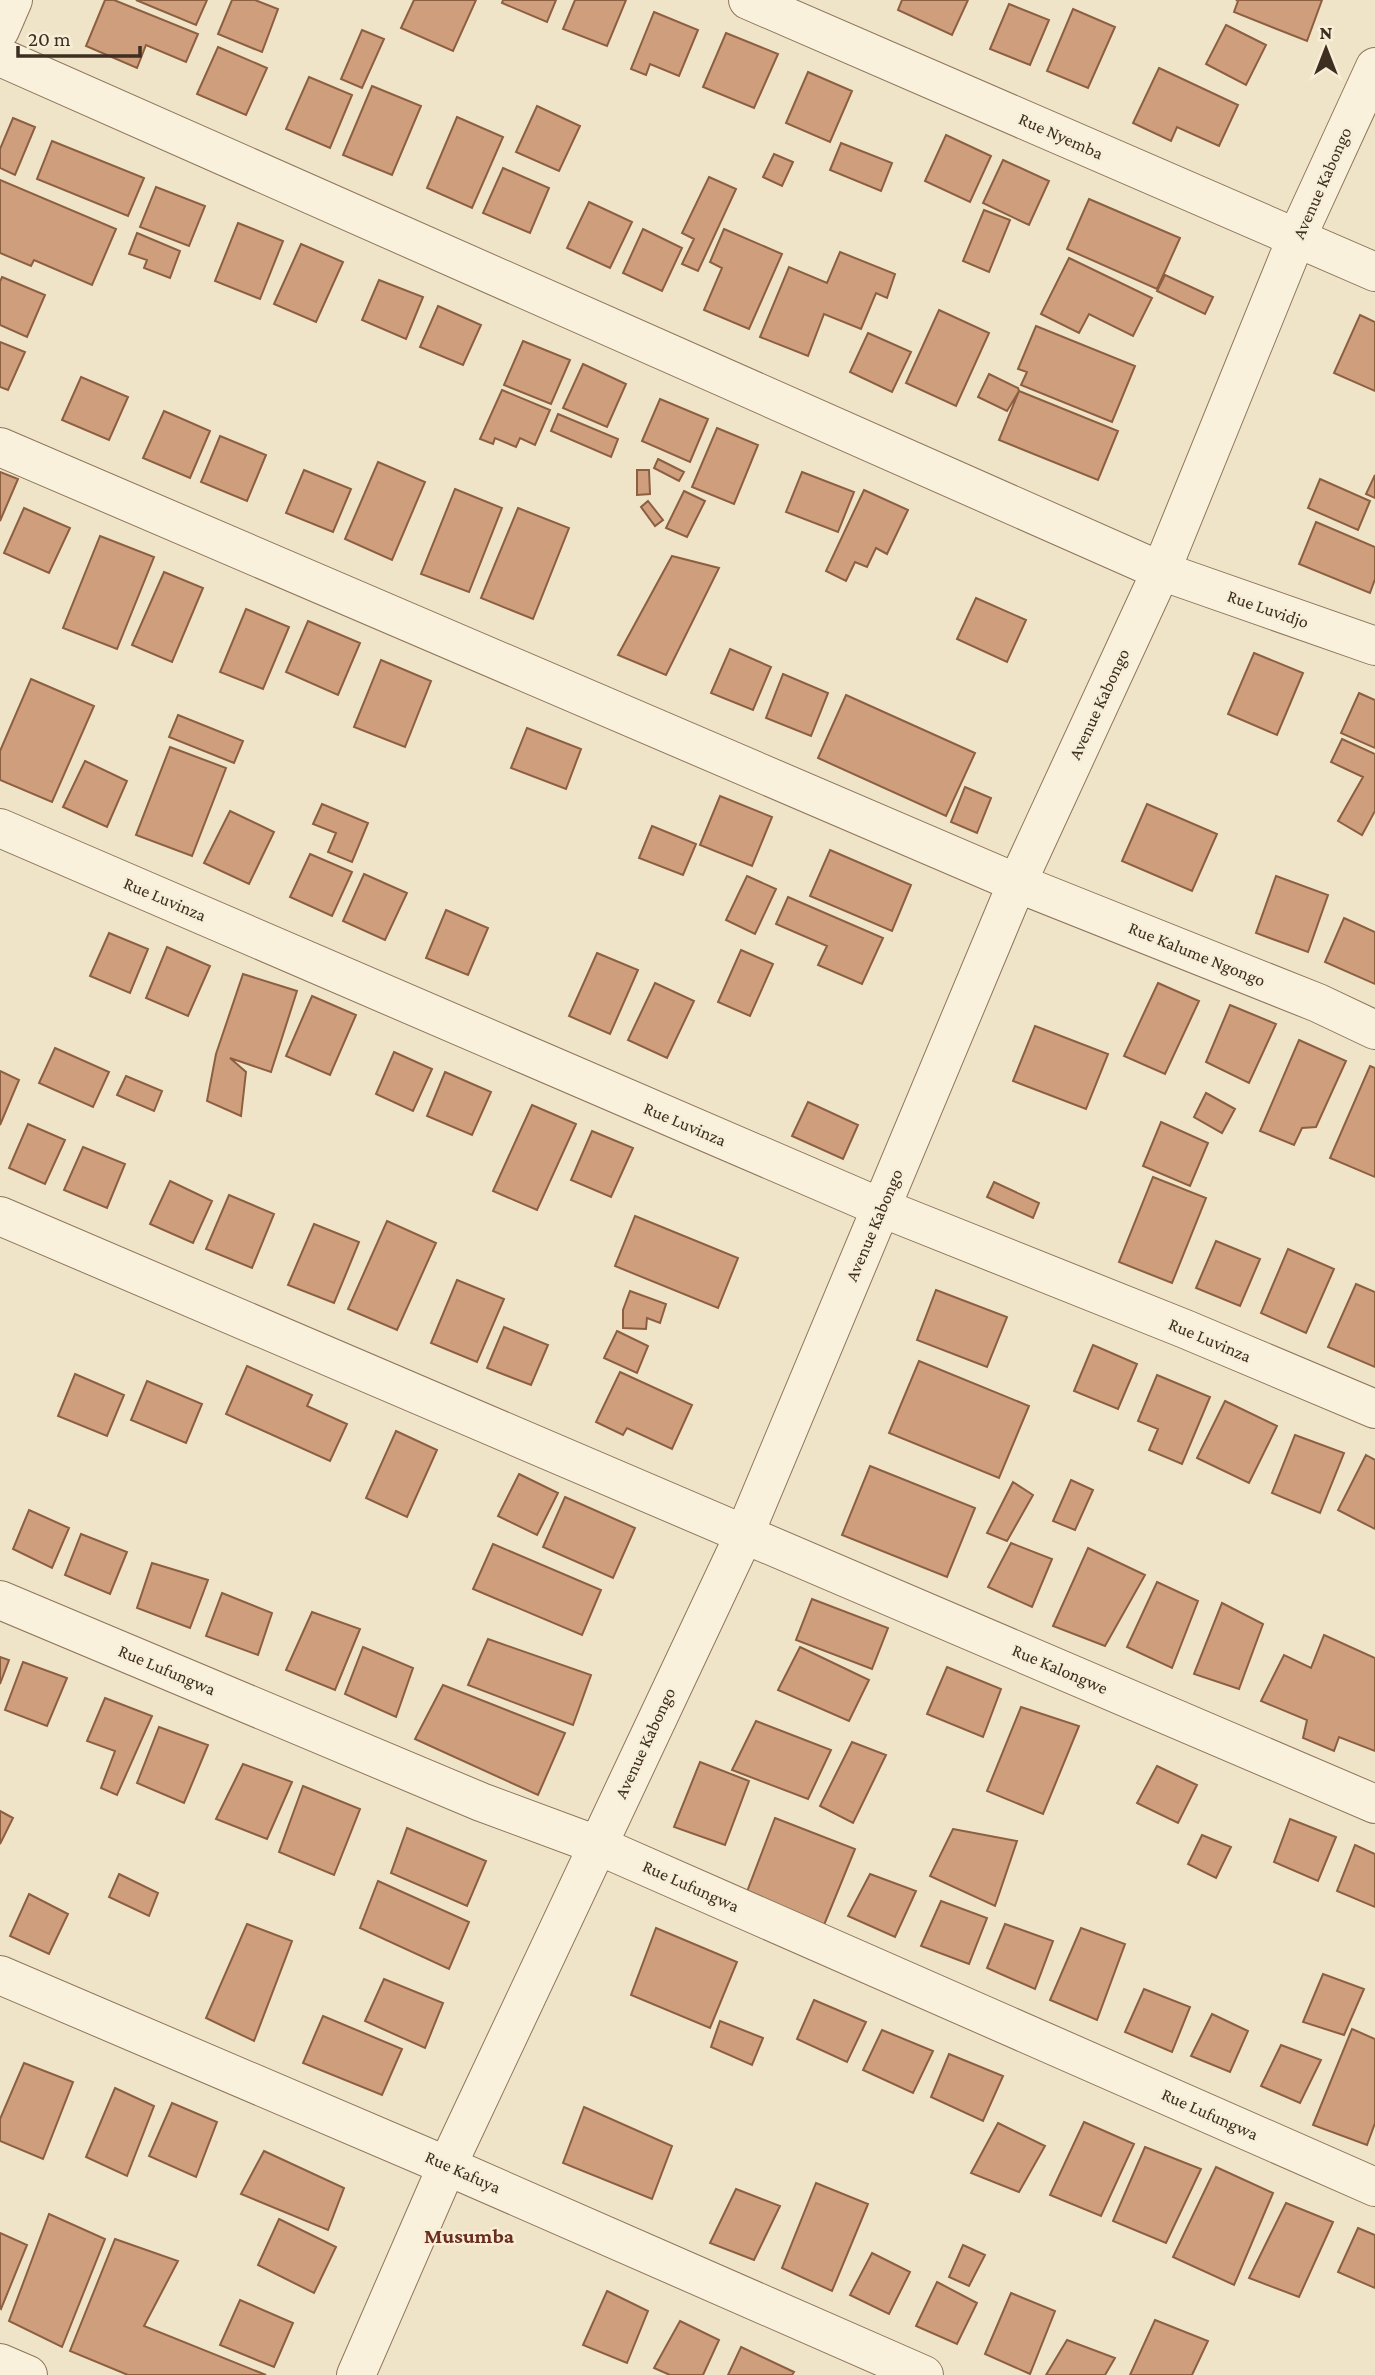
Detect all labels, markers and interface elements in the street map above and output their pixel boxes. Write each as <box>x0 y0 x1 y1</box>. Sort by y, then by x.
scale bar <box>18 14 140 58</box>
north arrow <box>1291 14 1361 84</box>
text: N <box>1320 22 1333 43</box>
text: 20 m <box>28 27 71 51</box>
street label: Rue Nyemba <box>1016 108 1106 164</box>
street label: Avenue Kabongo <box>1288 124 1356 242</box>
street label: Rue Luvidjo <box>1224 586 1311 633</box>
street label: Avenue Kabongo <box>1065 645 1134 763</box>
street label: Rue Luvinza <box>121 873 209 925</box>
street label: Rue Kalume Ngongo <box>1126 917 1268 991</box>
street label: Rue Luvinza <box>641 1098 729 1150</box>
street label: Avenue Kabongo <box>841 1166 907 1284</box>
street label: Rue Luvinza <box>1166 1314 1254 1366</box>
street label: Rue Kalongwe <box>1009 1640 1111 1698</box>
street label: Rue Lufungwa <box>115 1641 219 1699</box>
street label: Avenue Kabongo <box>611 1684 680 1802</box>
street label: Rue Lufungwa <box>640 1856 742 1916</box>
street label: Rue Lufungwa <box>1159 2084 1261 2144</box>
street label: Rue Kafuya <box>422 2146 504 2198</box>
district label: Musumba <box>424 2224 515 2248</box>

